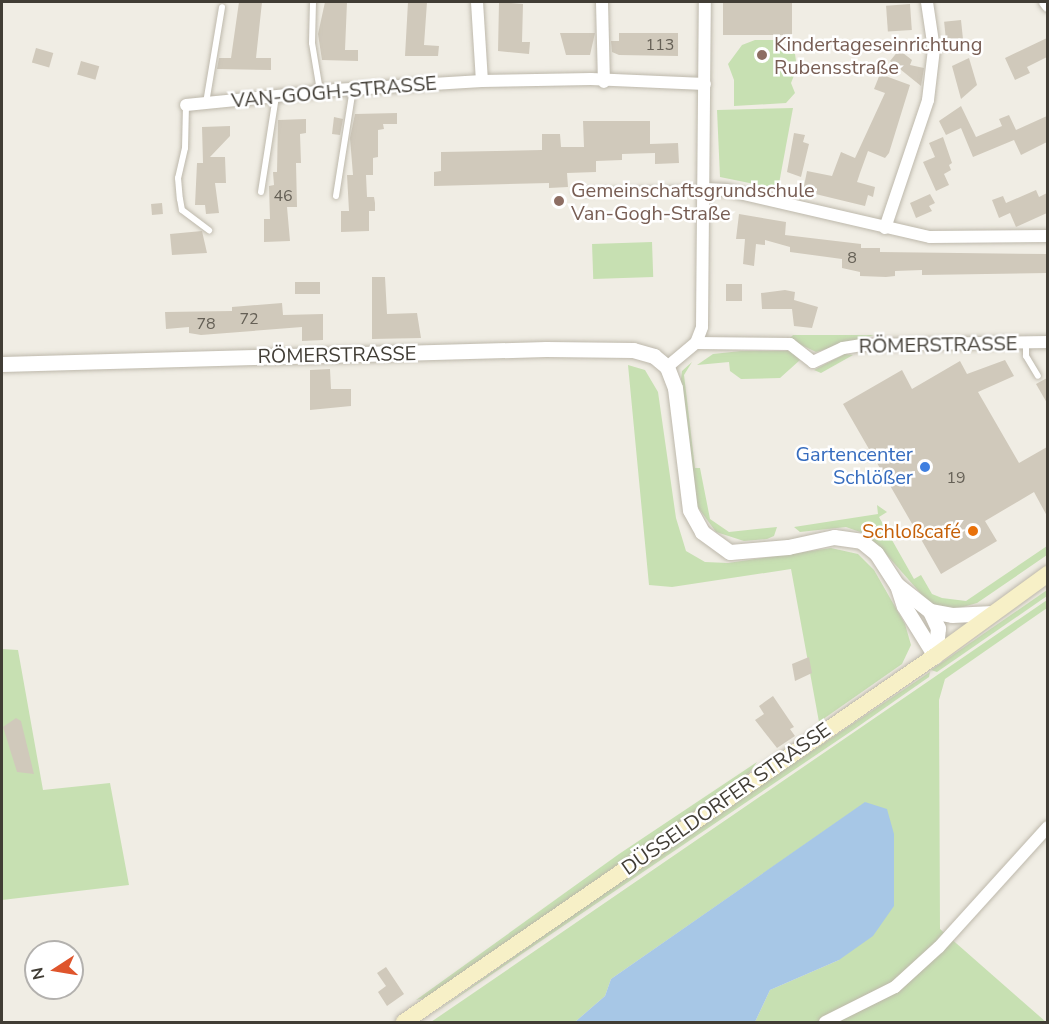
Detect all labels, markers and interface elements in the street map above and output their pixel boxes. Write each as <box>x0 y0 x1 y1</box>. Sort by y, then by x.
place label: Kindertageseinrichtung Rubensstraße <box>774 32 982 79</box>
house number: 113 <box>646 35 674 55</box>
marker: Kindertageseinrichtung Rubensstraße <box>755 48 769 62</box>
street label: VAN-GOGH-STRASSE <box>230 71 438 113</box>
place label: Gemeinschaftsgrundschule Van-Gogh-Straße <box>571 178 815 225</box>
house number: 46 <box>273 186 293 206</box>
marker: Gemeinschaftsgrundschule Van-Gogh-Straße <box>552 194 566 208</box>
house number: 8 <box>847 248 857 268</box>
house number: 72 <box>239 309 259 329</box>
house number: 78 <box>196 314 216 334</box>
street label: RÖMERSTRASSE <box>858 332 1018 358</box>
street label: RÖMERSTRASSE <box>257 342 417 368</box>
place label: Gartencenter Schlößer <box>796 443 913 490</box>
marker: Gartencenter Schlößer <box>918 460 932 474</box>
house number: 19 <box>946 468 966 488</box>
place label: Schloßcafé <box>862 519 961 543</box>
marker: Schloßcafé <box>966 524 980 538</box>
street label: DÜSSELDORFER STRASSE <box>617 718 835 880</box>
north arrow <box>24 940 84 1000</box>
text: N <box>26 965 50 981</box>

